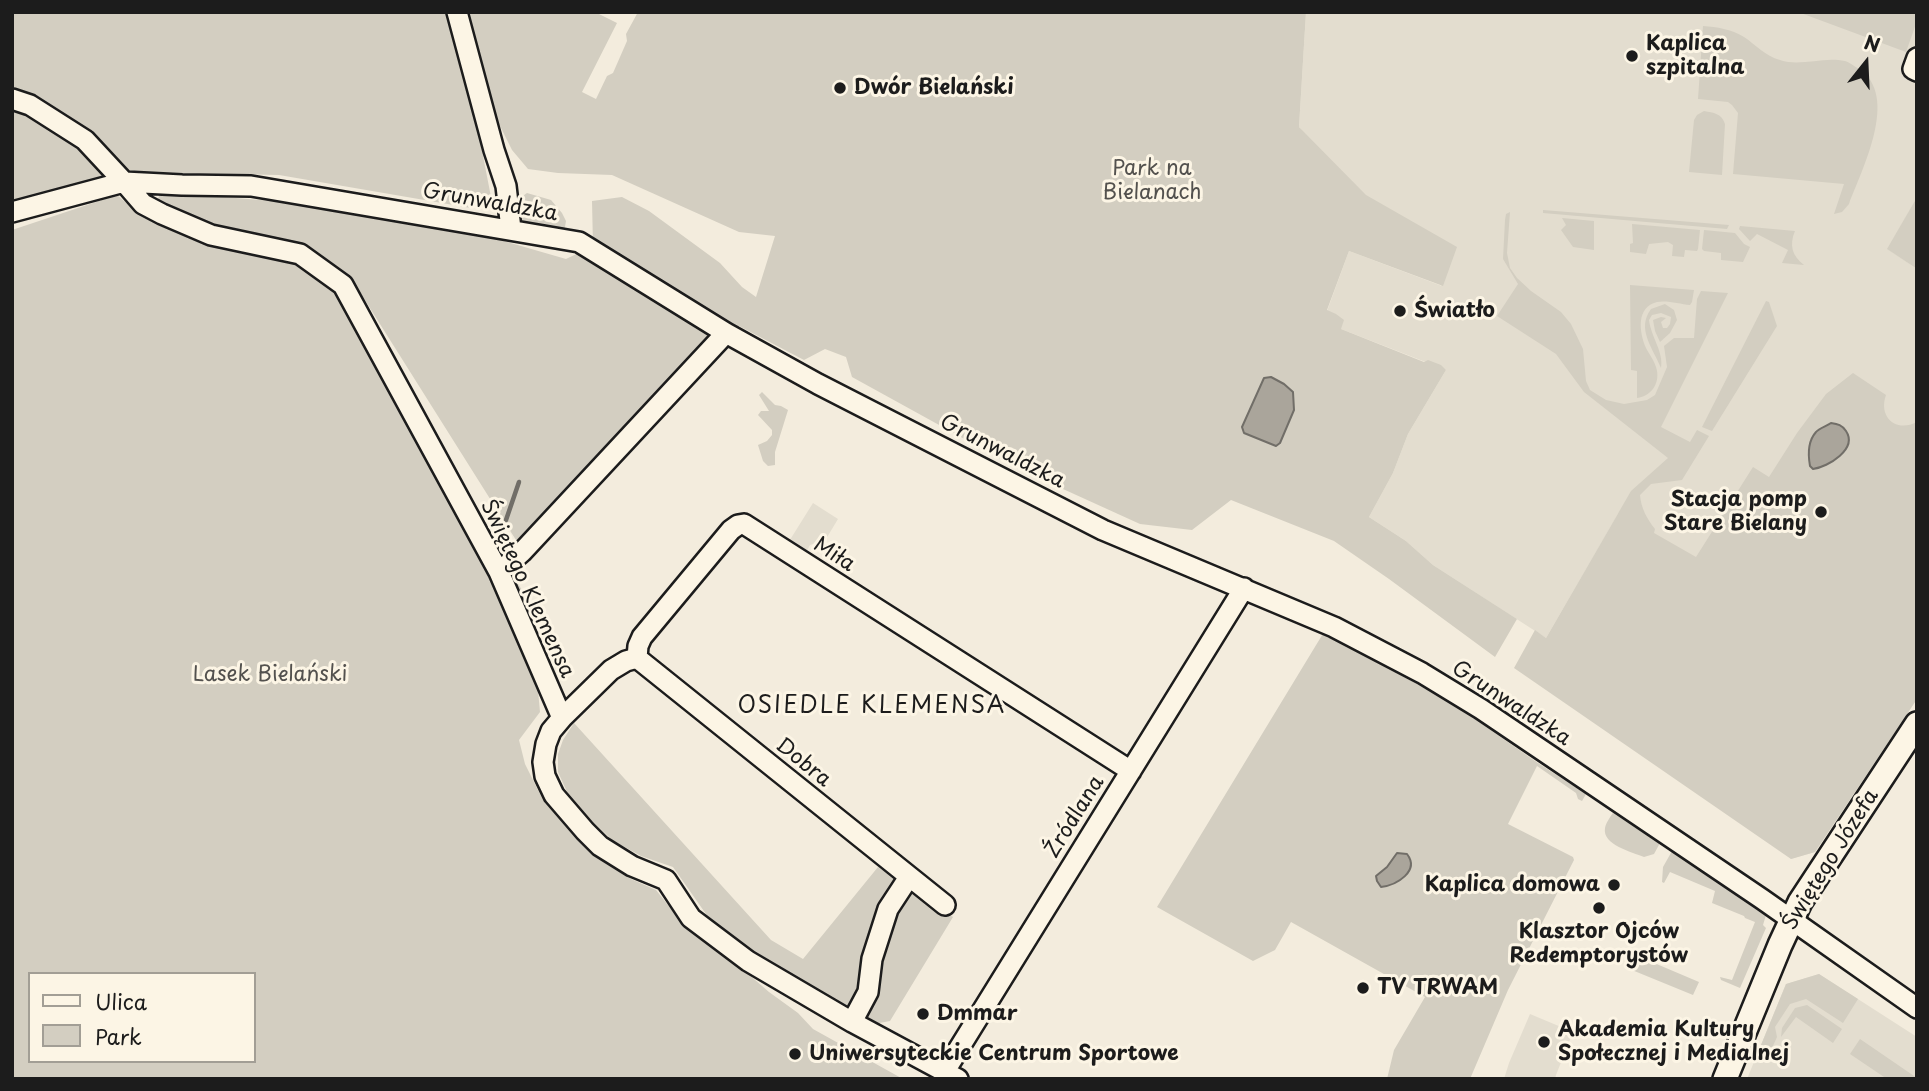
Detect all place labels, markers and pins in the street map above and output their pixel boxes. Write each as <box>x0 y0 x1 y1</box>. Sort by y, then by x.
place label: Kaplica szpitalna <box>1646 31 1744 81</box>
marker: Kaplica szpitalna <box>1624 48 1640 64</box>
place label: Dwór Bielański <box>854 75 1014 101</box>
marker: Dwór Bielański <box>832 80 848 96</box>
place label: Światło <box>1414 298 1495 324</box>
marker: Światło <box>1392 303 1408 319</box>
place label: Stacja pomp Stare Bielany <box>1664 487 1807 537</box>
marker: Stacja pomp Stare Bielany <box>1813 504 1829 520</box>
place label: Kaplica domowa <box>1425 872 1600 898</box>
marker: Kaplica domowa <box>1606 877 1622 893</box>
marker: Klasztor Ojców Redemptorystów <box>1591 900 1607 916</box>
place label: Klasztor Ojców Redemptorystów <box>1510 919 1688 969</box>
place label: TV TRWAM <box>1377 975 1498 1001</box>
marker: TV TRWAM <box>1355 980 1371 996</box>
place label: Dmmar <box>937 1001 1018 1027</box>
marker: Dmmar <box>915 1006 931 1022</box>
place label: Akademia Kultury Społecznej i Medialnej <box>1558 1017 1789 1067</box>
marker: Akademia Kultury Społecznej i Medialnej <box>1536 1034 1552 1050</box>
place label: Uniwersyteckie Centrum Sportowe <box>809 1041 1179 1067</box>
marker: Uniwersyteckie Centrum Sportowe <box>787 1046 803 1062</box>

